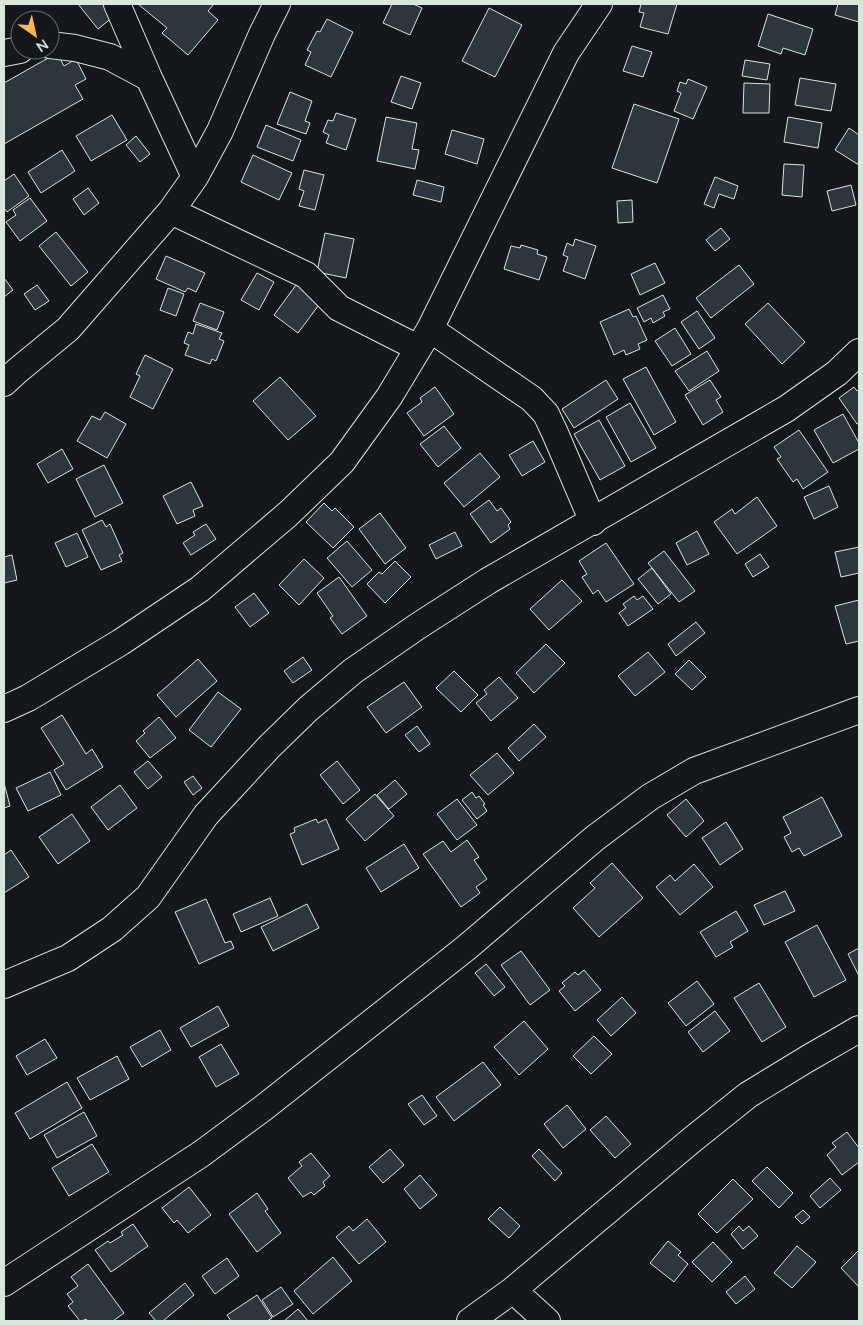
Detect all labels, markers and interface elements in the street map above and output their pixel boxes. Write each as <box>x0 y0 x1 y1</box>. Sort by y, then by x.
north arrow <box>10 10 60 60</box>
text: N <box>33 36 52 56</box>

